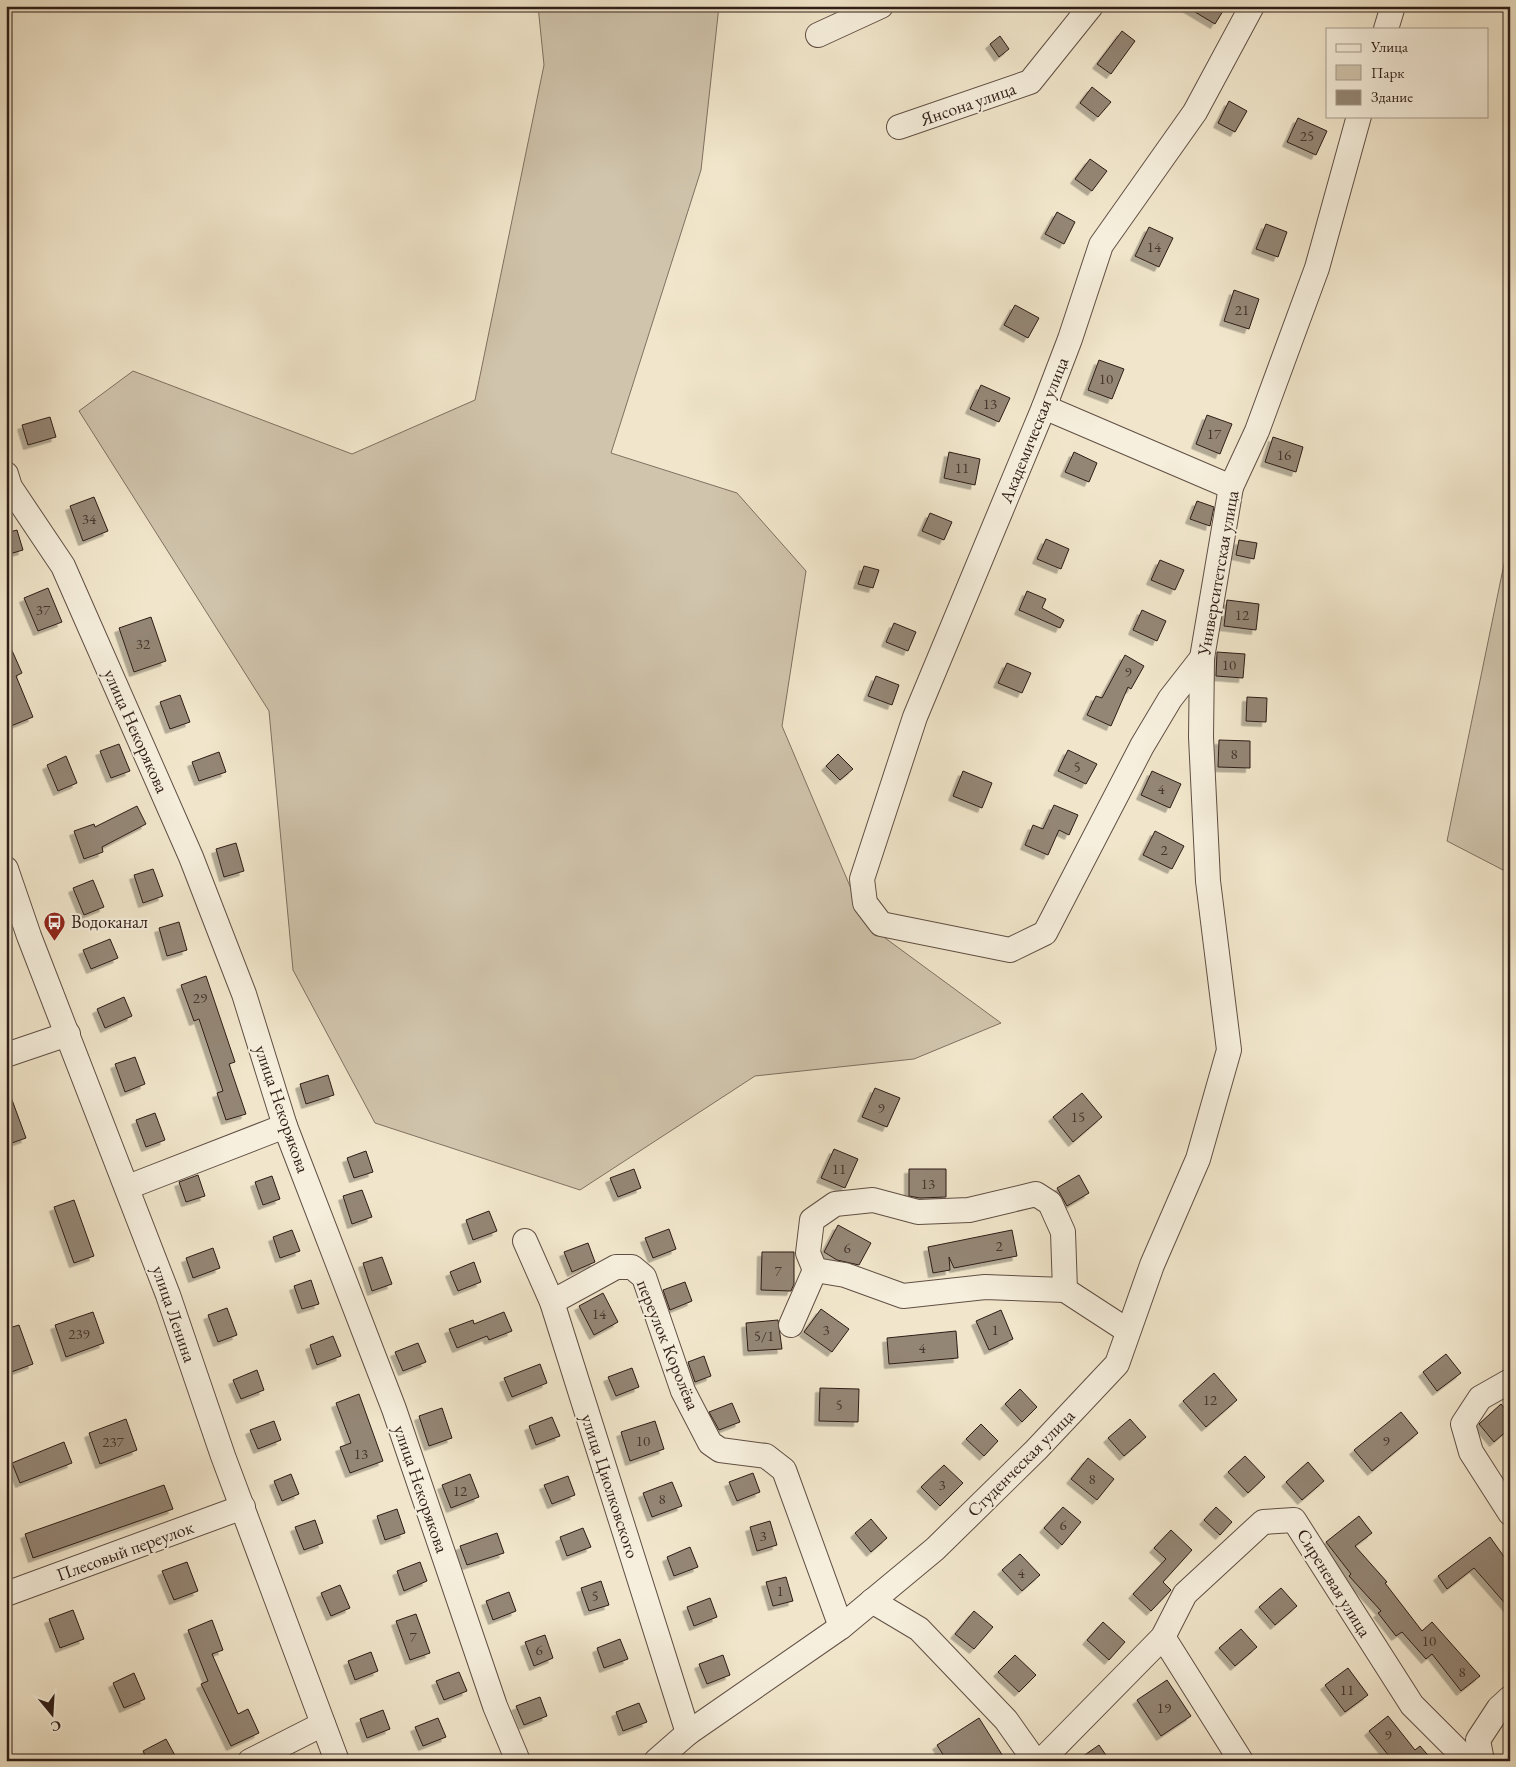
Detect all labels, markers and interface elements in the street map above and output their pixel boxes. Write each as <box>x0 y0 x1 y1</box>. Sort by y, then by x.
legend <box>1326 28 1488 118</box>
text: Улица <box>1370 37 1408 56</box>
text: Парк <box>1371 63 1404 82</box>
street label: Янсона улица <box>916 76 1019 131</box>
text: Здание <box>1371 87 1413 106</box>
house number: 25 <box>1300 126 1314 145</box>
house number: 14 <box>1147 237 1162 256</box>
house number: 21 <box>1235 300 1249 319</box>
street label: Академическая улица <box>993 353 1074 507</box>
house number: 10 <box>1099 369 1113 388</box>
house number: 13 <box>983 394 997 413</box>
house number: 17 <box>1207 424 1222 443</box>
house number: 16 <box>1277 445 1291 464</box>
house number: 11 <box>955 458 969 477</box>
street label: Университетская улица <box>1191 488 1244 658</box>
house number: 34 <box>82 509 97 528</box>
house number: 37 <box>36 600 51 619</box>
house number: 12 <box>1235 605 1250 624</box>
house number: 32 <box>136 634 151 653</box>
house number: 10 <box>1222 655 1236 674</box>
house number: 9 <box>1124 662 1132 681</box>
street label: улица Некорякова <box>99 665 174 797</box>
house number: 8 <box>1230 744 1238 763</box>
house number: 5 <box>1073 757 1081 776</box>
house number: 4 <box>1157 779 1165 798</box>
house number: 2 <box>1160 840 1168 859</box>
bus stop icon: Водоканал <box>43 910 67 941</box>
place label: Водоканал <box>71 910 148 933</box>
house number: 29 <box>193 988 207 1007</box>
street label: улица Некорякова <box>250 1042 315 1176</box>
house number: 9 <box>877 1098 885 1117</box>
house number: 15 <box>1071 1107 1085 1126</box>
house number: 11 <box>832 1159 846 1178</box>
house number: 13 <box>921 1174 935 1193</box>
house number: 2 <box>995 1236 1003 1255</box>
house number: 6 <box>843 1238 851 1257</box>
house number: 7 <box>774 1261 782 1280</box>
street label: улица Ленина <box>147 1262 202 1366</box>
street label: переулок Королёва <box>632 1276 705 1414</box>
house number: 14 <box>592 1304 607 1323</box>
house number: 3 <box>822 1320 830 1339</box>
house number: 1 <box>991 1320 999 1339</box>
house number: 239 <box>68 1324 90 1343</box>
house number: 5/1 <box>754 1326 774 1345</box>
house number: 4 <box>918 1338 926 1357</box>
house number: 12 <box>1203 1390 1218 1409</box>
house number: 5 <box>835 1395 843 1414</box>
street label: Студенческая улица <box>962 1403 1080 1521</box>
street label: улица Циолковского <box>576 1411 645 1561</box>
street label: улица Некорякова <box>389 1422 454 1556</box>
house number: 10 <box>636 1431 650 1450</box>
house number: 9 <box>1382 1431 1390 1450</box>
house number: 237 <box>102 1432 125 1451</box>
house number: 13 <box>354 1444 368 1463</box>
house number: 8 <box>1088 1469 1096 1488</box>
house number: 3 <box>938 1475 946 1494</box>
house number: 12 <box>453 1481 468 1500</box>
house number: 8 <box>658 1489 666 1508</box>
street label: Плесовый переулок <box>53 1515 197 1586</box>
house number: 6 <box>1059 1515 1067 1534</box>
street label: Сиреневая улица <box>1292 1524 1377 1642</box>
house number: 3 <box>759 1526 767 1545</box>
house number: 4 <box>1017 1563 1025 1582</box>
house number: 1 <box>776 1581 784 1600</box>
house number: 5 <box>591 1586 599 1605</box>
house number: 7 <box>409 1627 417 1646</box>
house number: 10 <box>1422 1631 1436 1650</box>
house number: 6 <box>535 1640 543 1659</box>
house number: 8 <box>1458 1662 1466 1681</box>
house number: 11 <box>1340 1680 1354 1699</box>
north arrow <box>28 1690 78 1740</box>
house number: 19 <box>1157 1698 1171 1717</box>
text: С <box>48 1716 64 1736</box>
house number: 9 <box>1384 1725 1392 1744</box>

